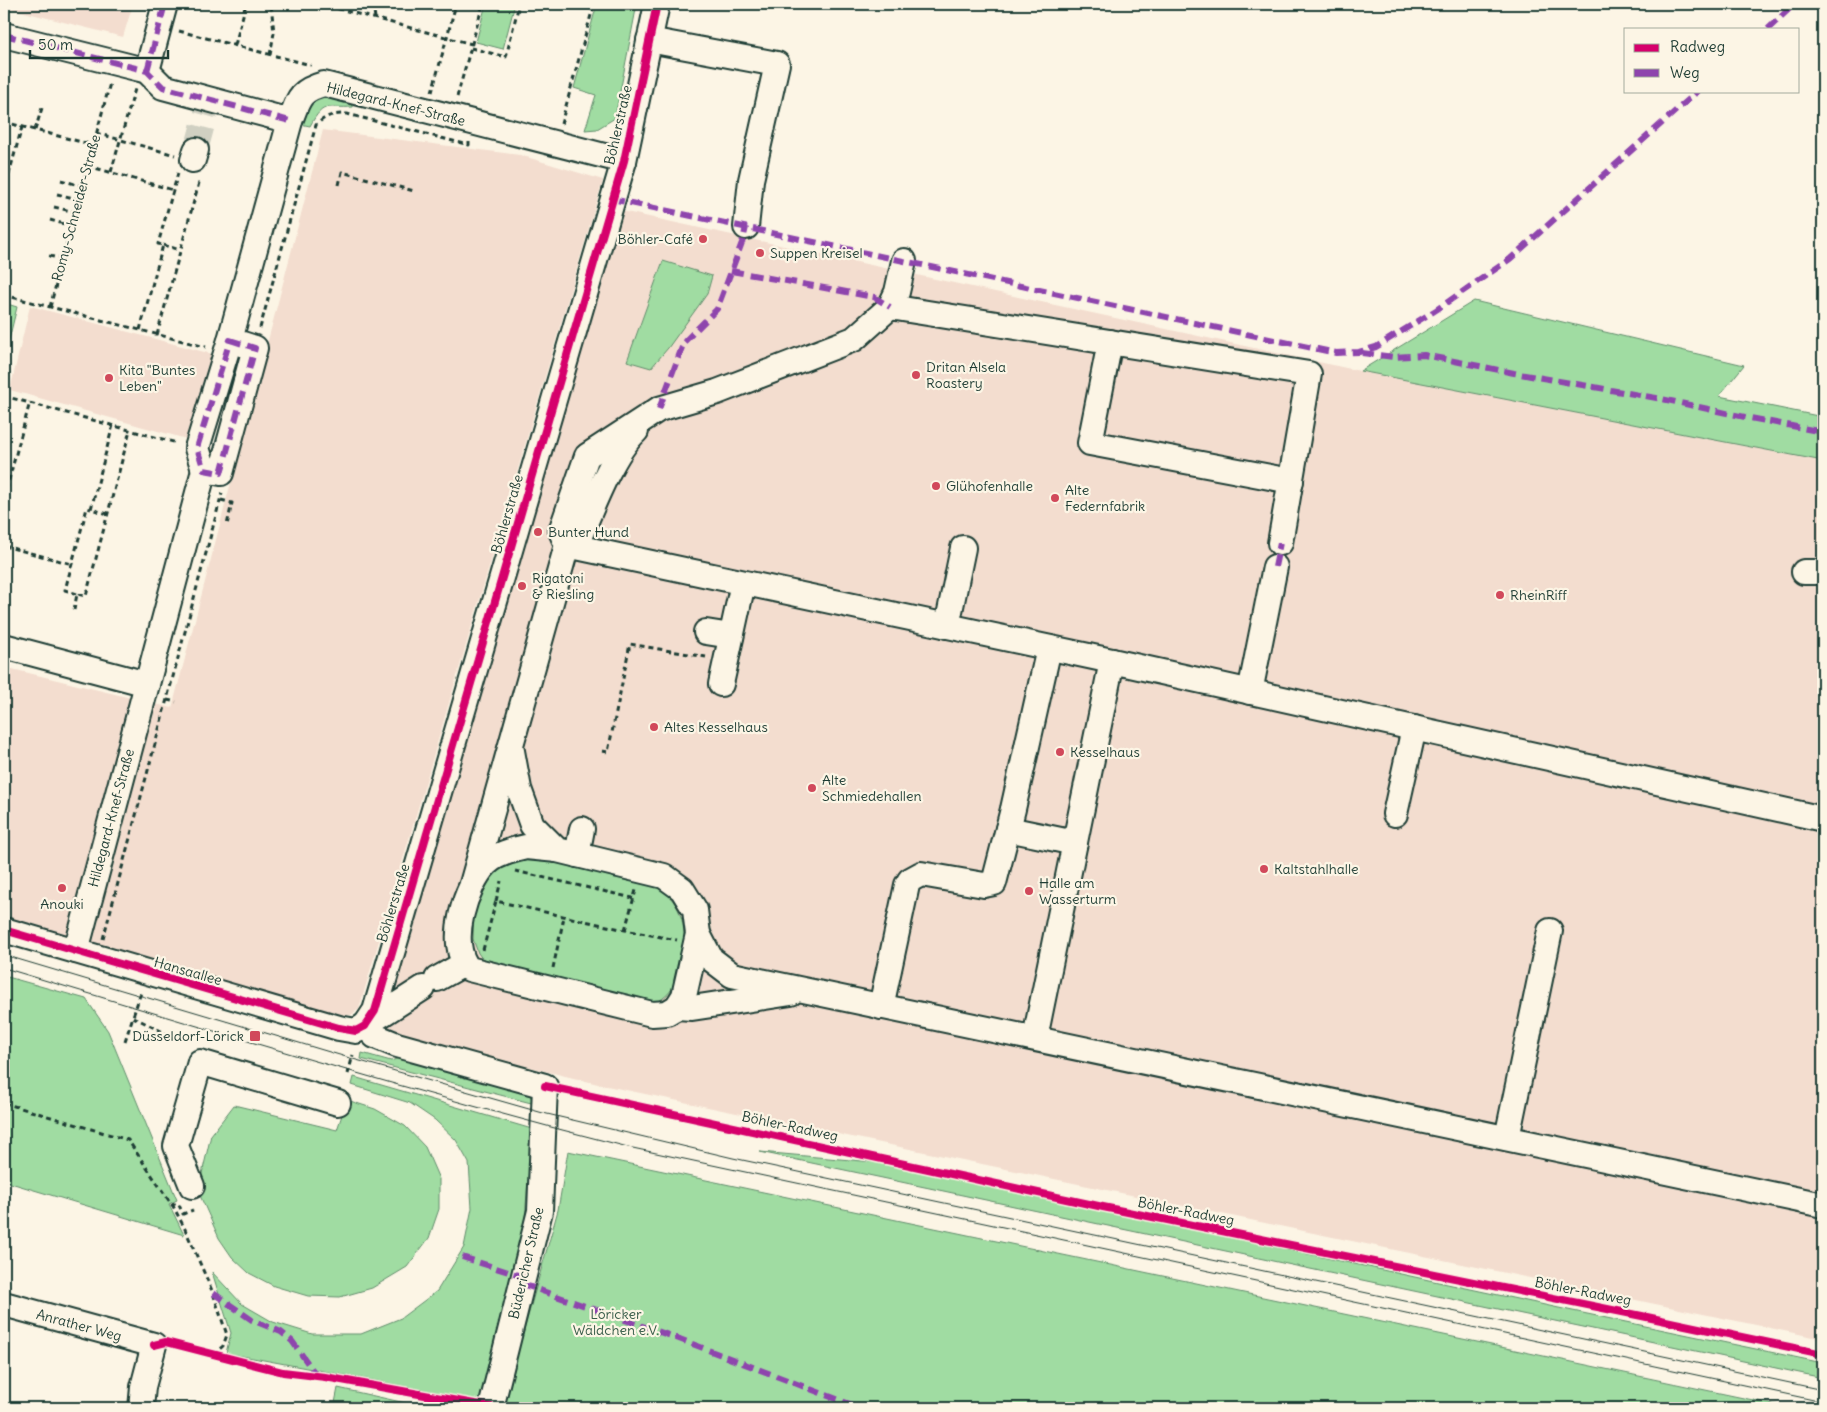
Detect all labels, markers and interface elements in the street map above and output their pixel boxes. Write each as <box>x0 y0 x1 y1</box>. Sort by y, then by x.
scale bar <box>30 28 168 60</box>
legend <box>1624 28 1800 92</box>
text: 50 m <box>38 35 73 54</box>
text: Radweg <box>1670 37 1725 56</box>
text: Weg <box>1670 63 1700 82</box>
street label: Hildegard-Knef-Straße <box>325 78 467 130</box>
street label: Böhlerstraße <box>600 83 636 167</box>
street label: Romy-Schneider-Straße <box>48 133 104 283</box>
place label: Böhler-Café <box>617 230 693 248</box>
marker: Böhler-Café <box>697 233 709 245</box>
place label: Suppen Kreisel <box>770 244 863 262</box>
marker: Suppen Kreisel <box>754 247 766 259</box>
place label: Dritan Alsela Roastery <box>926 358 1006 392</box>
place label: Kita "Buntes Leben" <box>119 361 195 395</box>
marker: Dritan Alsela Roastery <box>910 369 922 381</box>
marker: Kita "Buntes Leben" <box>103 372 115 384</box>
street label: Böhlerstraße <box>487 472 527 556</box>
place label: Glühofenhalle <box>946 477 1033 495</box>
marker: Glühofenhalle <box>930 480 942 492</box>
place label: Alte Federnfabrik <box>1065 481 1145 515</box>
marker: Alte Federnfabrik <box>1049 492 1061 504</box>
place label: Bunter Hund <box>548 523 629 541</box>
marker: Bunter Hund <box>532 526 544 538</box>
place label: Rigatoni & Riesling <box>532 569 594 603</box>
marker: Rigatoni & Riesling <box>516 580 528 592</box>
place label: RheinRiff <box>1510 586 1567 604</box>
marker: RheinRiff <box>1494 589 1506 601</box>
place label: Altes Kesselhaus <box>664 718 768 736</box>
marker: Altes Kesselhaus <box>648 721 660 733</box>
place label: Kesselhaus <box>1070 743 1140 761</box>
marker: Kesselhaus <box>1054 746 1066 758</box>
street label: Hildegard-Knef-Straße <box>84 747 138 889</box>
place label: Alte Schmiedehallen <box>822 771 922 805</box>
marker: Alte Schmiedehallen <box>806 782 818 794</box>
place label: Kaltstahlhalle <box>1274 860 1359 878</box>
street label: Böhlerstraße <box>373 861 413 945</box>
marker: Kaltstahlhalle <box>1258 863 1270 875</box>
place label: Halle am Wasserturm <box>1039 874 1116 908</box>
marker: Anouki <box>56 882 68 894</box>
marker: Halle am Wasserturm <box>1023 885 1035 897</box>
place label: Anouki <box>40 895 84 913</box>
street label: Hansaallee <box>152 953 224 989</box>
place label: Düsseldorf-Lörick <box>132 1027 244 1045</box>
marker: Düsseldorf-Lörick <box>248 1029 262 1043</box>
street label: Böhler-Radweg <box>740 1107 840 1145</box>
street label: Böhler-Radweg <box>1136 1193 1236 1229</box>
street label: Büdericher Straße <box>504 1205 548 1321</box>
street label: Böhler-Radweg <box>1533 1273 1633 1309</box>
street label: Anrather Weg <box>34 1305 124 1345</box>
park label: Löricker Wäldchen e.V. <box>573 1305 659 1339</box>

